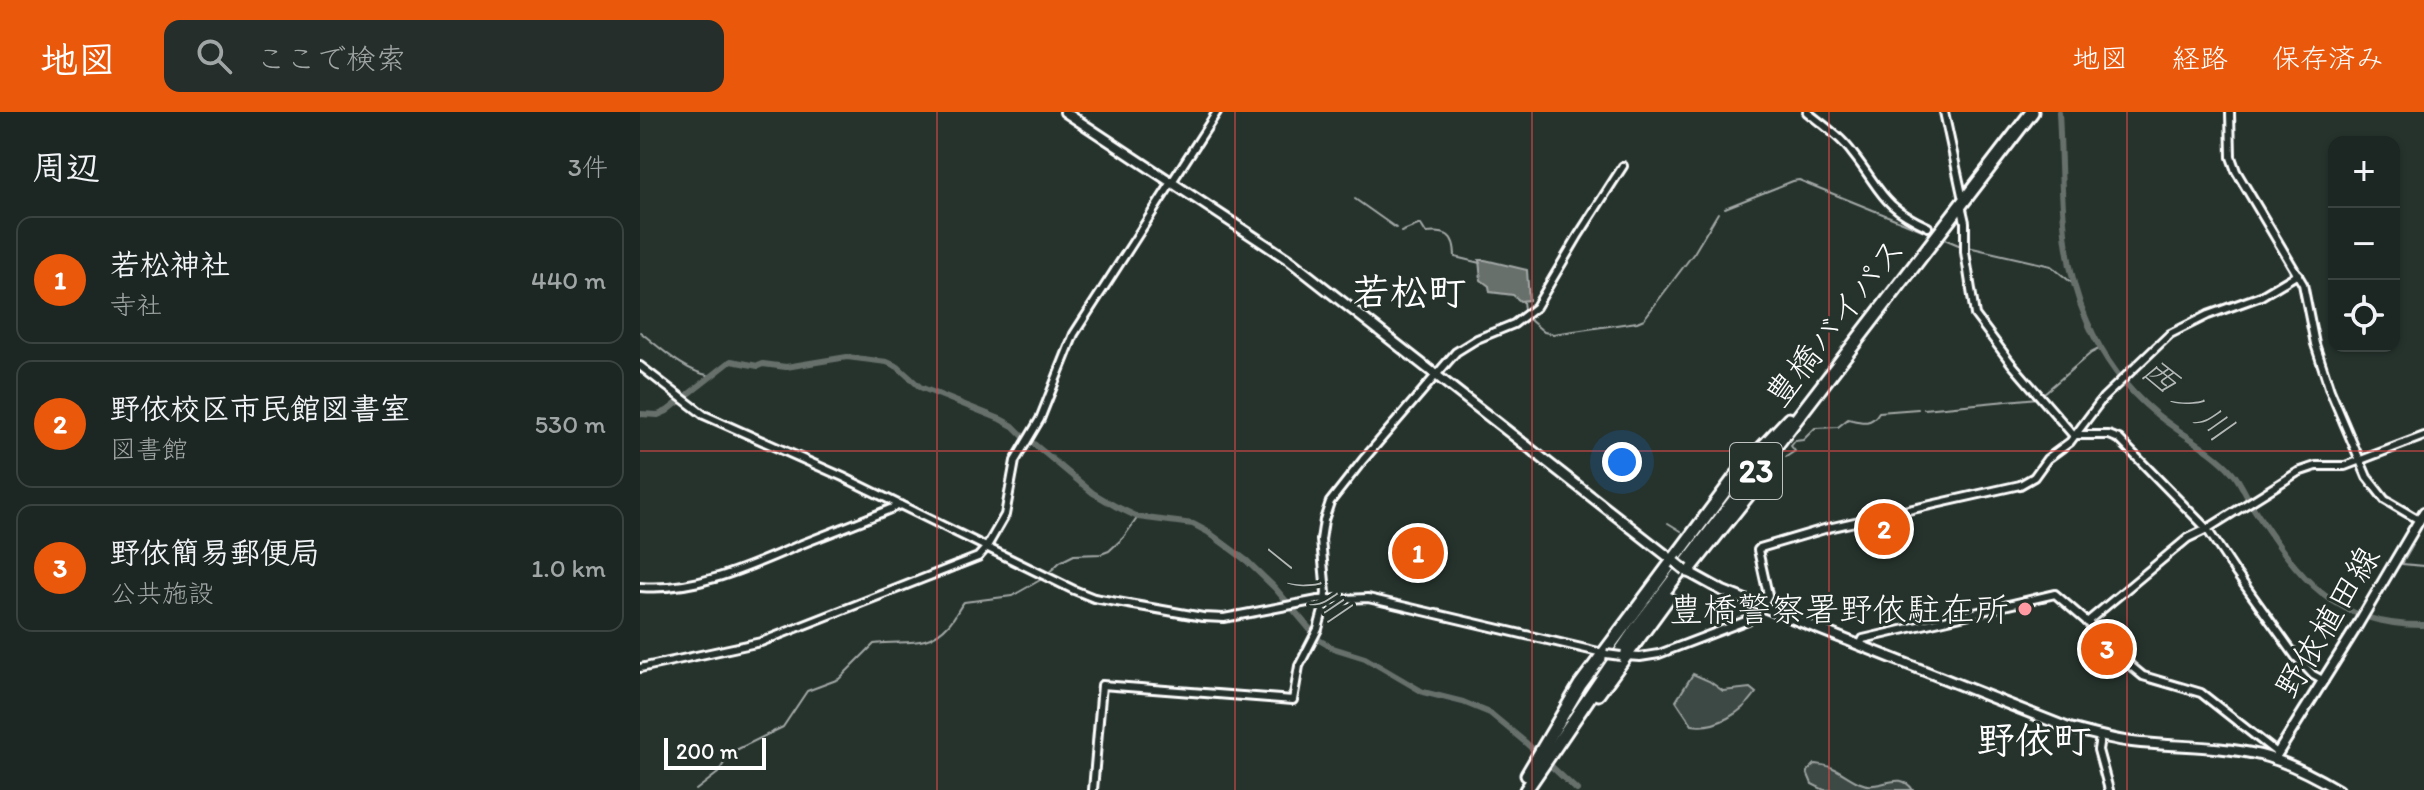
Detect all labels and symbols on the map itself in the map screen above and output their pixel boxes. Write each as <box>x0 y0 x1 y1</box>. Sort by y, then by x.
street label: 豊橋バイパス <box>1756 229 1914 415</box>
district label: 若松町 <box>1352 269 1466 315</box>
water label: 西ノ川 <box>2132 347 2242 451</box>
your location <box>1602 442 1642 482</box>
road number: 23 <box>1730 443 1782 499</box>
pin: 2 <box>1858 499 1910 559</box>
pin: 1 <box>1392 523 1444 583</box>
water label: 一ノ川 <box>1249 529 1359 633</box>
street label: 野依植田線 <box>2266 539 2388 705</box>
place label: 豊橋警察署野依駐在所 <box>1669 589 2009 630</box>
marker: 豊橋警察署野依駐在所 <box>2016 600 2034 618</box>
pin: 3 <box>2081 619 2133 679</box>
district label: 野依町 <box>1977 717 2091 763</box>
scale bar <box>664 734 766 770</box>

